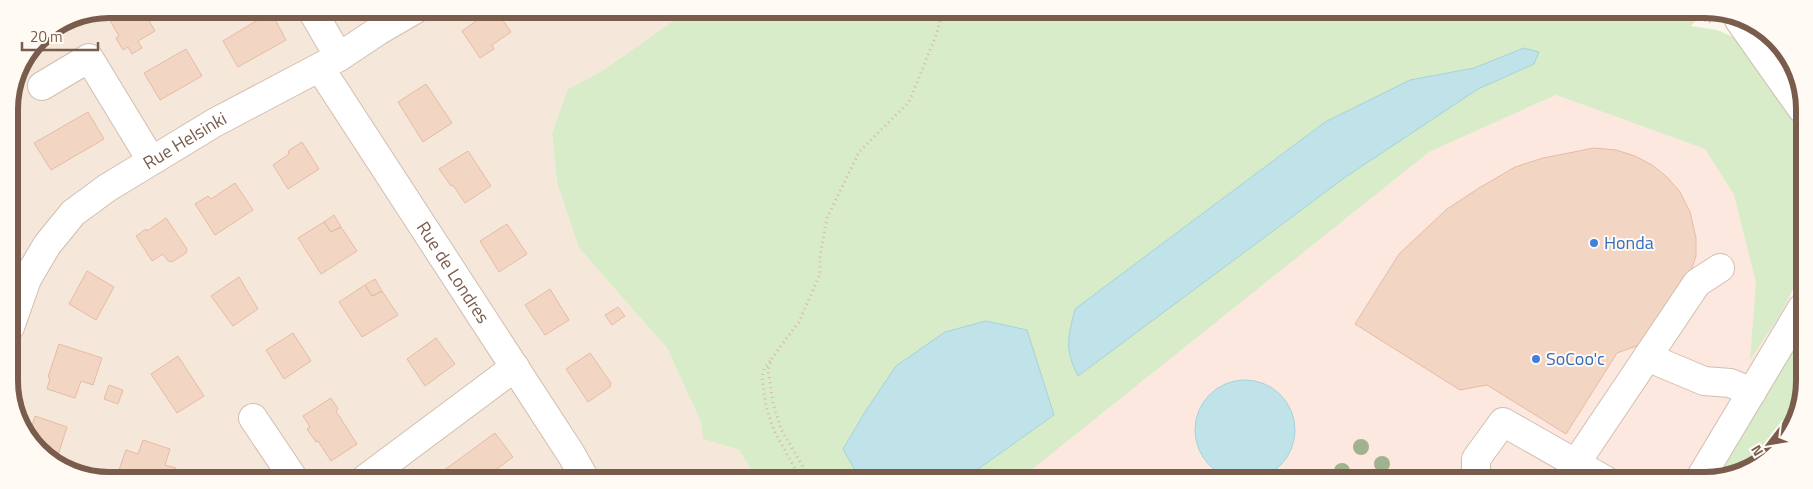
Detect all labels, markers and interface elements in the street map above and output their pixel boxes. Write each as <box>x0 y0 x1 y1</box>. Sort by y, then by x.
scale bar <box>22 20 99 52</box>
text: 20 m <box>30 25 63 48</box>
street label: Rue Helsinki <box>138 105 231 176</box>
street label: Rue de Londres <box>410 216 497 329</box>
place label: Honda <box>1604 229 1654 256</box>
marker: Honda <box>1588 237 1600 249</box>
place label: SoCoo'c <box>1546 345 1605 372</box>
marker: SoCoo'c <box>1530 353 1542 365</box>
north arrow <box>1743 419 1793 469</box>
text: N <box>1745 441 1768 461</box>

